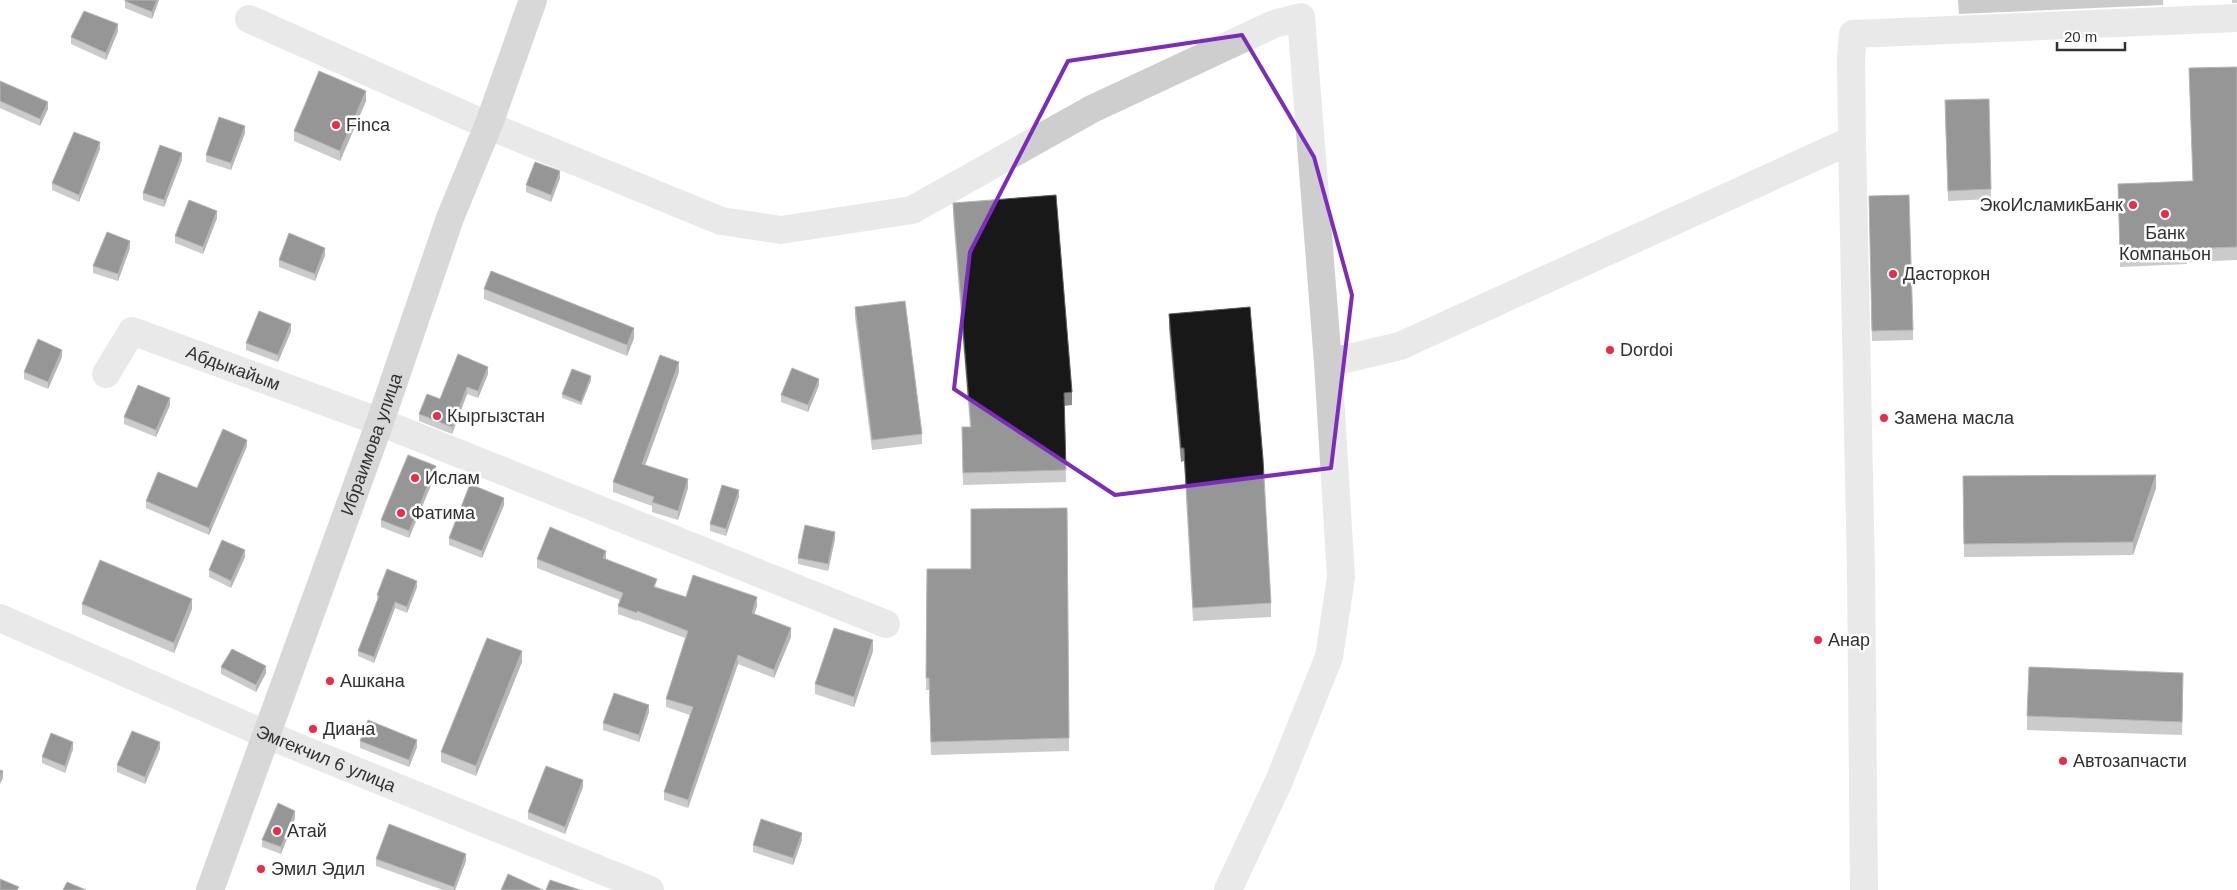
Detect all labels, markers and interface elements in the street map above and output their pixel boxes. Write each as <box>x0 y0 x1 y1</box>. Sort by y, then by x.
scale bar <box>2057 20 2124 52</box>
text: 20 m <box>2064 28 2097 45</box>
place label: Finca <box>346 115 391 135</box>
marker: Finca <box>330 119 342 131</box>
place label: ЭкоИсламикБанк <box>1980 195 2123 215</box>
marker: ЭкоИсламикБанк <box>2127 199 2139 211</box>
marker: Банк Компаньон <box>2159 208 2171 220</box>
place label: Банк Компаньон <box>2119 223 2211 264</box>
place label: Дасторкон <box>1903 264 1990 284</box>
marker: Дасторкон <box>1887 268 1899 280</box>
place label: Dordoi <box>1620 340 1673 360</box>
street label: Абдыкайым <box>183 342 283 394</box>
marker: Dordoi <box>1604 344 1616 356</box>
street label: Ибраимова улица <box>337 370 406 518</box>
place label: Кыргызстан <box>447 406 545 426</box>
place label: Замена масла <box>1894 408 2015 428</box>
marker: Кыргызстан <box>431 410 443 422</box>
marker: Замена масла <box>1878 412 1890 424</box>
place label: Ислам <box>425 468 480 488</box>
marker: Ислам <box>409 472 421 484</box>
place label: Фатима <box>411 503 476 523</box>
marker: Фатима <box>395 507 407 519</box>
place label: Анар <box>1828 630 1870 650</box>
marker: Анар <box>1812 634 1824 646</box>
place label: Ашкана <box>340 671 406 691</box>
marker: Ашкана <box>324 675 336 687</box>
place label: Диана <box>323 719 376 739</box>
street label: Эмгекчил 6 улица <box>253 721 399 796</box>
marker: Диана <box>307 723 319 735</box>
place label: Автозапчасти <box>2073 751 2187 771</box>
marker: Автозапчасти <box>2057 755 2069 767</box>
place label: Атай <box>287 821 327 841</box>
marker: Атай <box>271 825 283 837</box>
place label: Эмил Эдил <box>271 859 365 879</box>
marker: Эмил Эдил <box>255 863 267 875</box>

